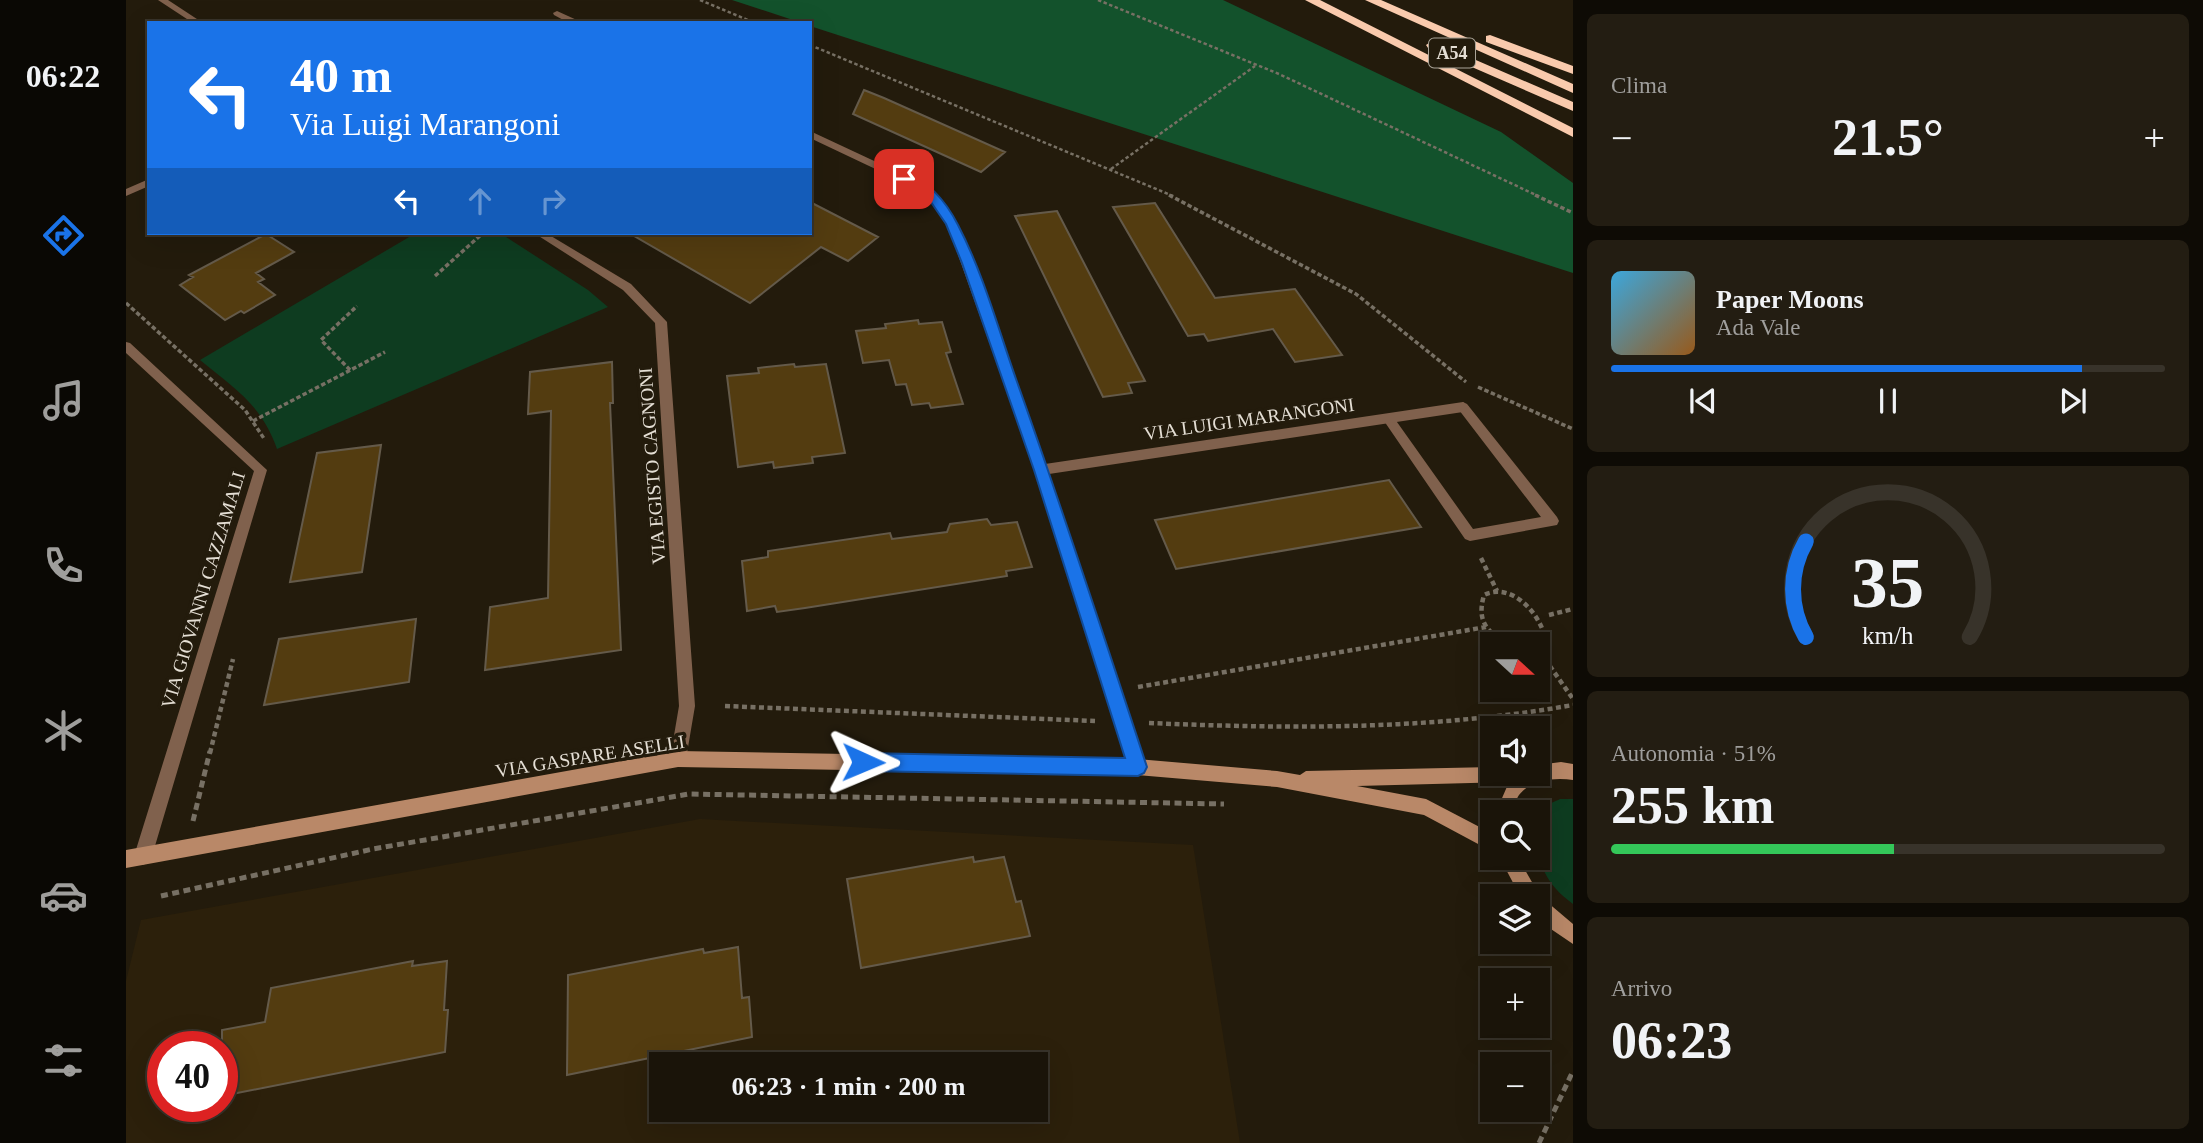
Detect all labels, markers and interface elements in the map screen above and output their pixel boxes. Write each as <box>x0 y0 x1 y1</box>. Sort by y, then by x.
road number: A54 <box>1429 38 1475 68</box>
text: 40 m <box>290 48 392 103</box>
icon: left <box>175 49 266 140</box>
text: 06:22 <box>26 58 100 94</box>
text: Clima <box>1611 73 1667 98</box>
text: Via Luigi Marangoni <box>290 106 560 142</box>
text: 21.5° <box>1832 109 1944 166</box>
text: − <box>1611 117 1632 159</box>
text: + <box>2144 117 2165 159</box>
pin <box>874 149 934 209</box>
icon: arrive <box>885 160 923 198</box>
icon: left <box>388 182 426 220</box>
icon: ahead <box>461 182 499 220</box>
icon: right <box>534 182 572 220</box>
icon: directions <box>39 211 88 260</box>
text: Paper Moons <box>1716 285 1864 314</box>
text: Ada Vale <box>1716 315 1801 340</box>
street label: VIA EGISTO CAGNONI <box>635 367 669 565</box>
icon: music <box>39 376 88 425</box>
icon: previous <box>1684 382 1722 420</box>
icon: pause <box>1869 382 1907 420</box>
icon: next <box>2054 382 2092 420</box>
street label: VIA LUIGI MARANGONI <box>1142 394 1356 444</box>
street label: VIA GIOVANNI CAZZAMALI <box>157 469 249 711</box>
icon: phone <box>39 541 88 590</box>
text: 35 <box>1852 543 1924 624</box>
text: km/h <box>1862 622 1914 649</box>
north arrow <box>1480 632 1550 702</box>
map controls <box>1480 632 1550 1122</box>
icon: climate <box>39 706 88 755</box>
button: sound <box>1480 716 1550 786</box>
position arrow <box>826 725 900 799</box>
street label: VIA GASPARE ASELLI <box>494 731 686 781</box>
text: Autonomia · 51% <box>1611 741 1776 766</box>
text: 255 km <box>1611 777 1774 834</box>
button: search <box>1480 800 1550 870</box>
icon: car <box>39 871 88 920</box>
button: layers <box>1480 884 1550 954</box>
button: + <box>1480 968 1550 1038</box>
text: Arrivo <box>1611 976 1672 1001</box>
text: 06:23 <box>1611 1012 1732 1069</box>
speed limit sign: 40 <box>147 1031 238 1122</box>
icon: filters <box>39 1036 88 1085</box>
button: − <box>1480 1052 1550 1122</box>
text: 06:23 · 1 min · 200 m <box>732 1072 966 1101</box>

